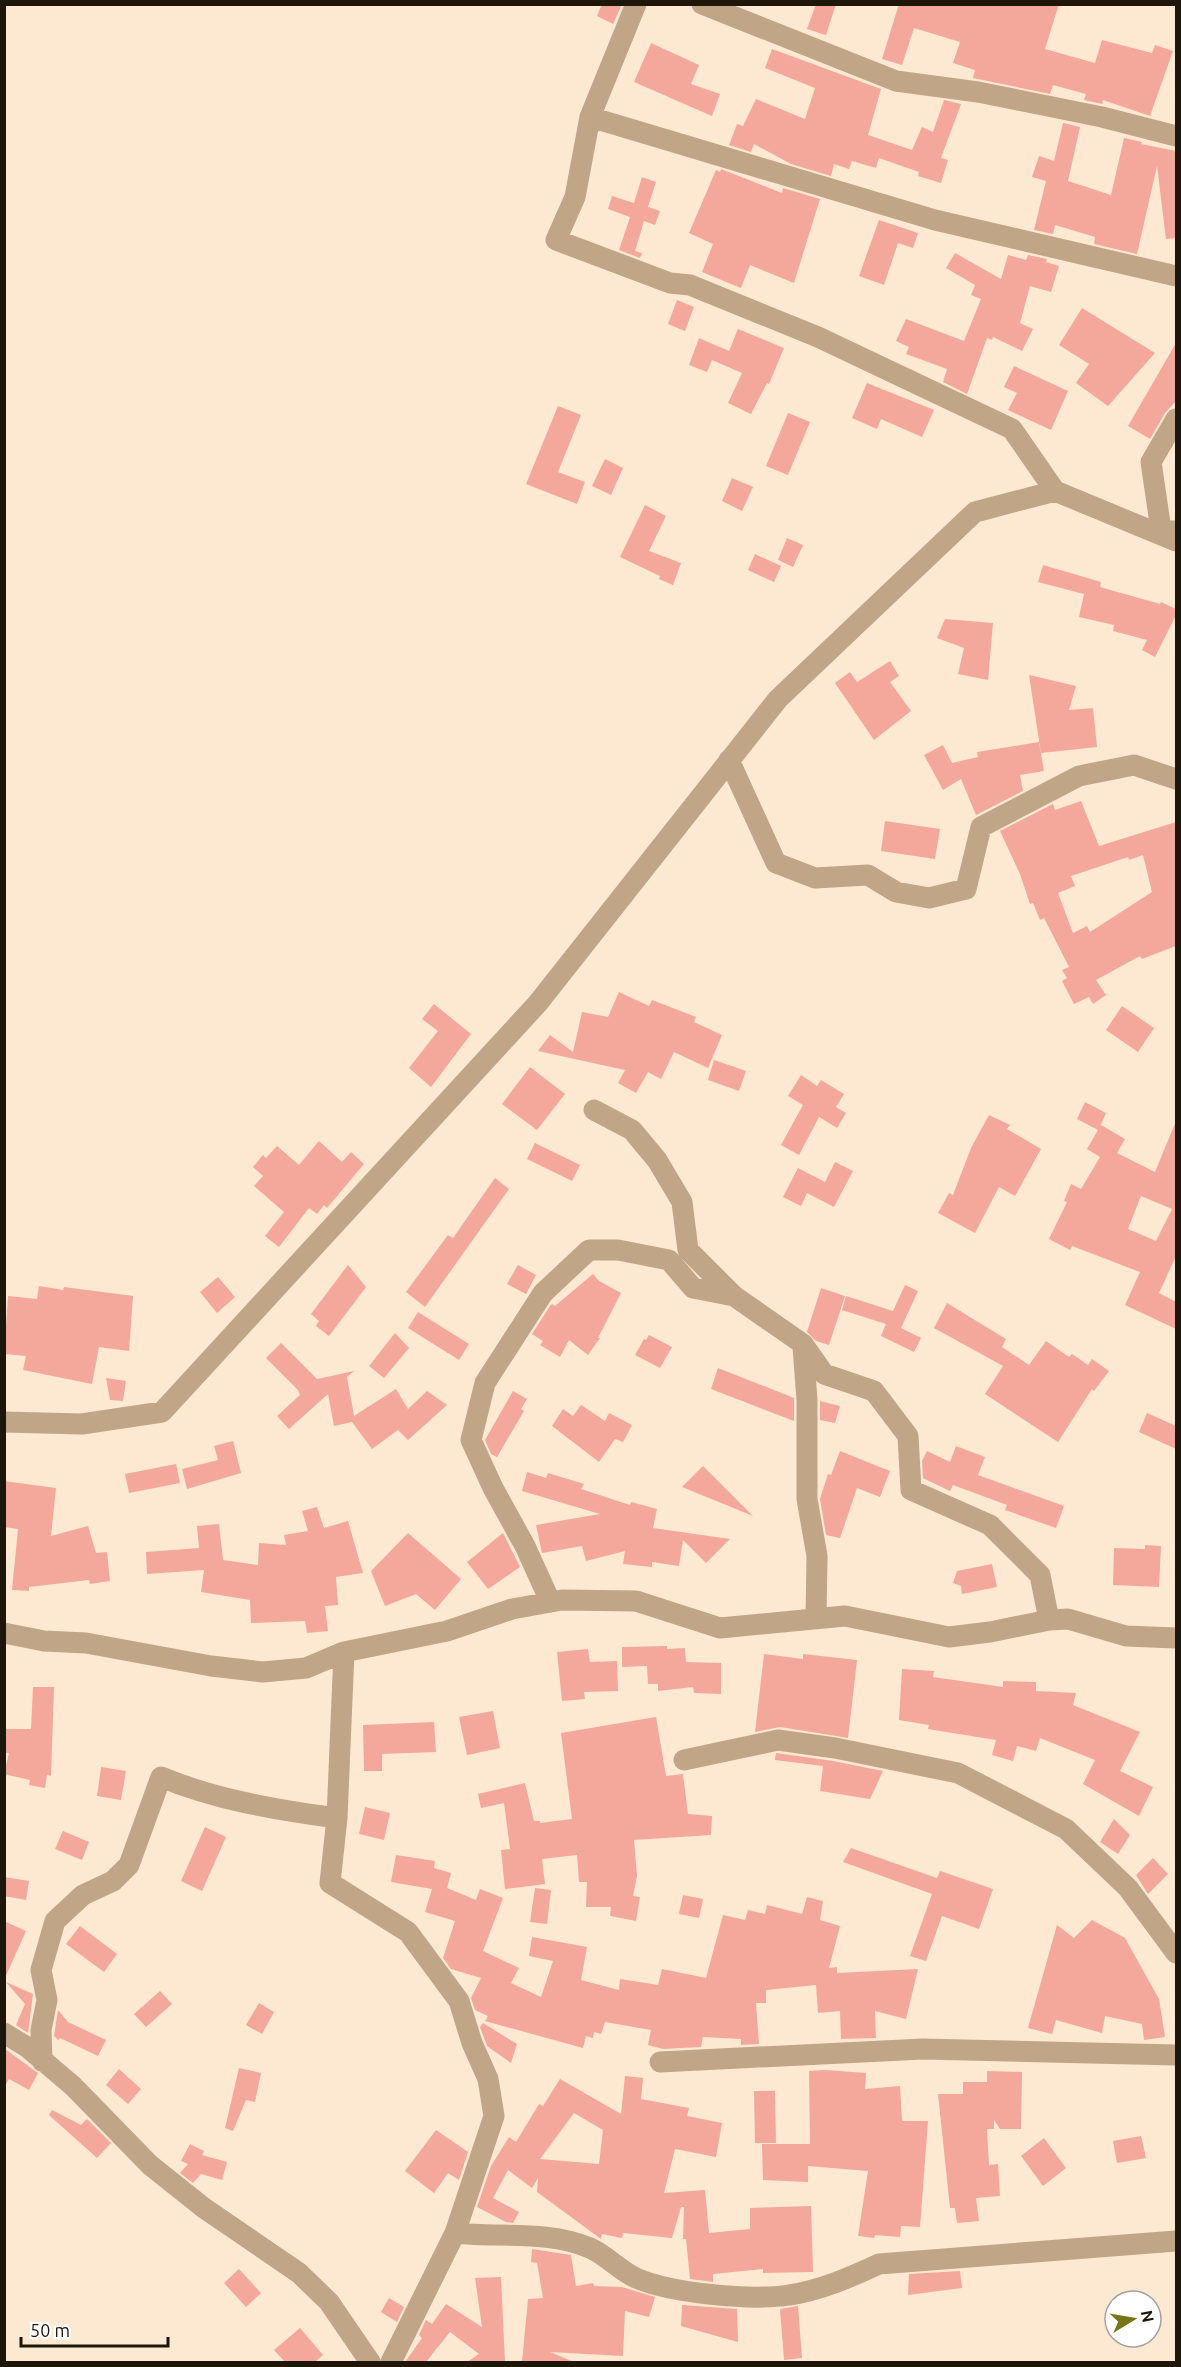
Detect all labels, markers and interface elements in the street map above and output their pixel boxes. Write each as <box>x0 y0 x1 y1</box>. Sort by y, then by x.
north arrow <box>1103 2289 1163 2349</box>
text: N <box>1138 2309 1158 2324</box>
scale bar <box>21 2310 168 2348</box>
text: 50 m <box>30 2320 70 2340</box>

